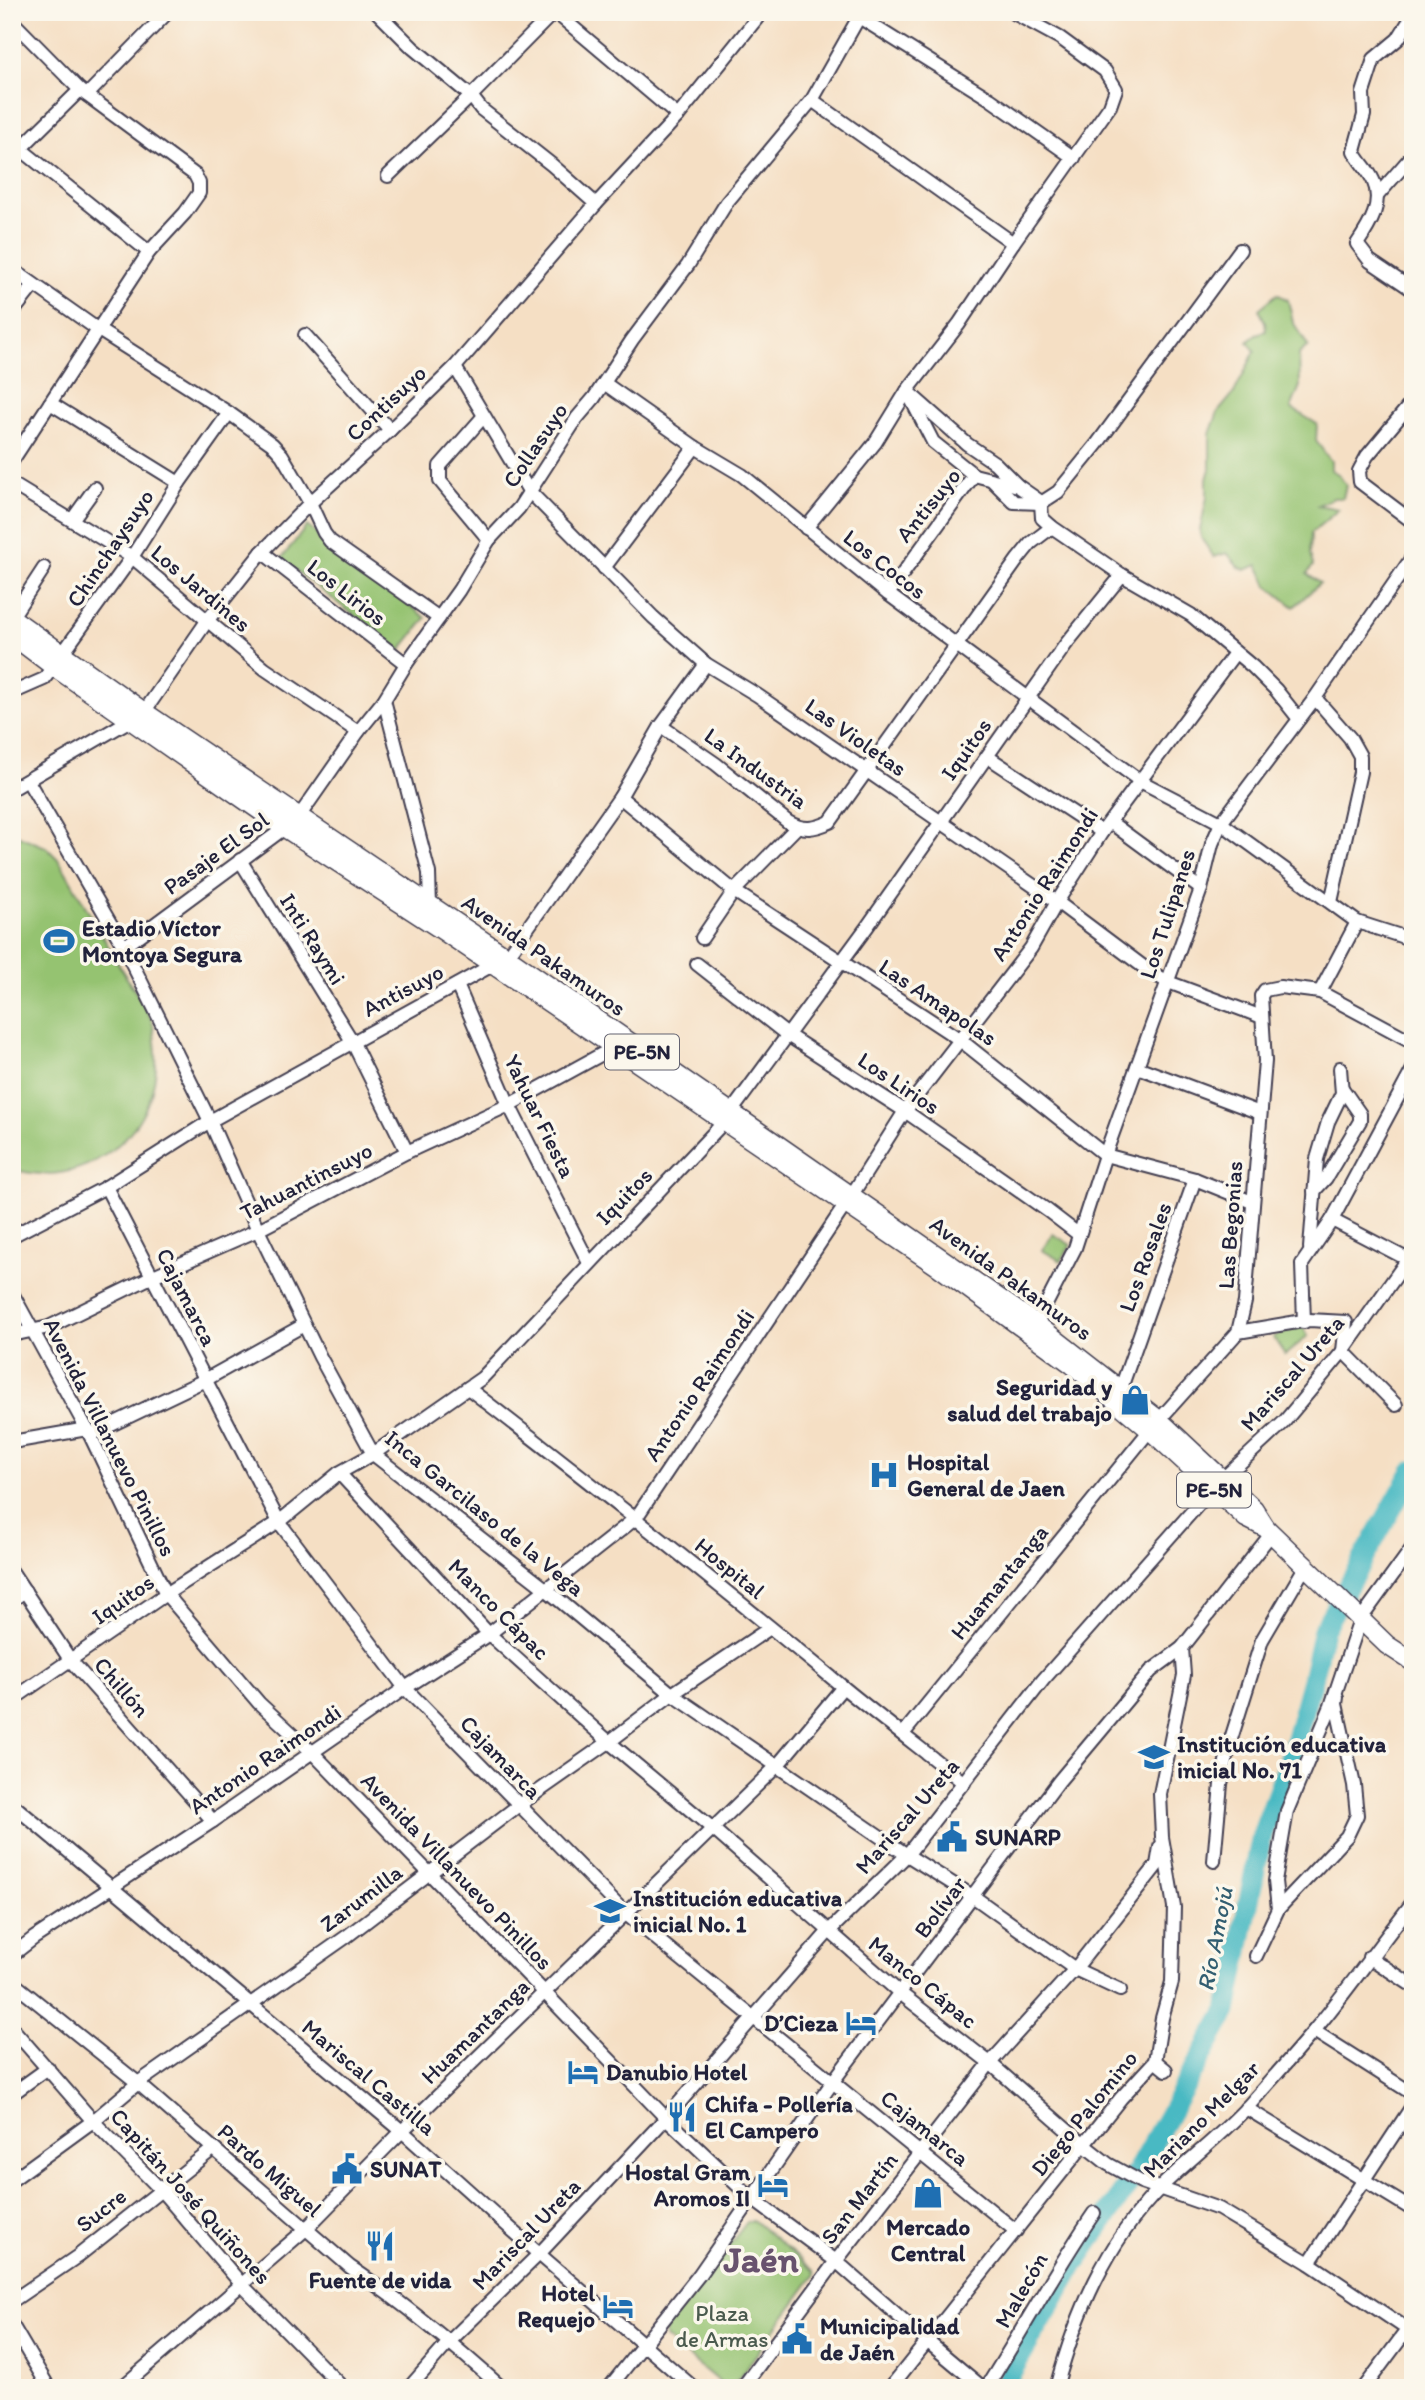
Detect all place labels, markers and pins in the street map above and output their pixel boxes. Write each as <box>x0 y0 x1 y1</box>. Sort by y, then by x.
place label: Estadio Víctor Montoya Segura <box>82 914 243 968</box>
sports icon: Estadio Víctor Montoya Segura <box>42 924 76 958</box>
place label: Seguridad y salud del trabajo <box>947 1373 1112 1427</box>
shop icon: Seguridad y salud del trabajo <box>1118 1383 1152 1417</box>
place label: Hospital General de Jaen <box>907 1448 1065 1502</box>
hospital icon: Hospital General de Jaen <box>867 1458 901 1492</box>
place label: Institución educativa inicial No. 71 <box>1177 1730 1387 1784</box>
school or university icon: Institución educativa inicial No. 71 <box>1137 1740 1171 1774</box>
public building icon: SUNARP <box>935 1820 969 1854</box>
place label: SUNARP <box>975 1823 1062 1851</box>
place label: Institución educativa inicial No. 1 <box>633 1884 843 1938</box>
school or university icon: Institución educativa inicial No. 1 <box>593 1894 627 1928</box>
hotel icon: D’Cieza <box>844 2006 878 2040</box>
place label: D’Cieza <box>764 2009 839 2037</box>
hotel icon: Danubio Hotel <box>566 2055 600 2089</box>
place label: Danubio Hotel <box>606 2058 748 2086</box>
place label: Chifa - Pollería El Campero <box>705 2090 853 2144</box>
restaurant icon: Chifa - Pollería El Campero <box>665 2100 699 2134</box>
public building icon: SUNAT <box>330 2152 364 2186</box>
place label: SUNAT <box>370 2155 442 2183</box>
place label: Hostal Gram Aromos II <box>625 2158 750 2212</box>
hotel icon: Hostal Gram Aromos II <box>756 2168 790 2202</box>
shop icon: Mercado Central <box>911 2176 945 2210</box>
place label: Mercado Central <box>886 2213 970 2267</box>
restaurant icon: Fuente de vida <box>363 2229 397 2263</box>
place label: Fuente de vida <box>309 2266 452 2294</box>
place label: Hotel Requejo <box>517 2279 595 2333</box>
hotel icon: Hotel Requejo <box>601 2289 635 2323</box>
place label: Municipalidad de Jaén <box>820 2312 960 2366</box>
public building icon: Municipalidad de Jaén <box>780 2322 814 2356</box>

